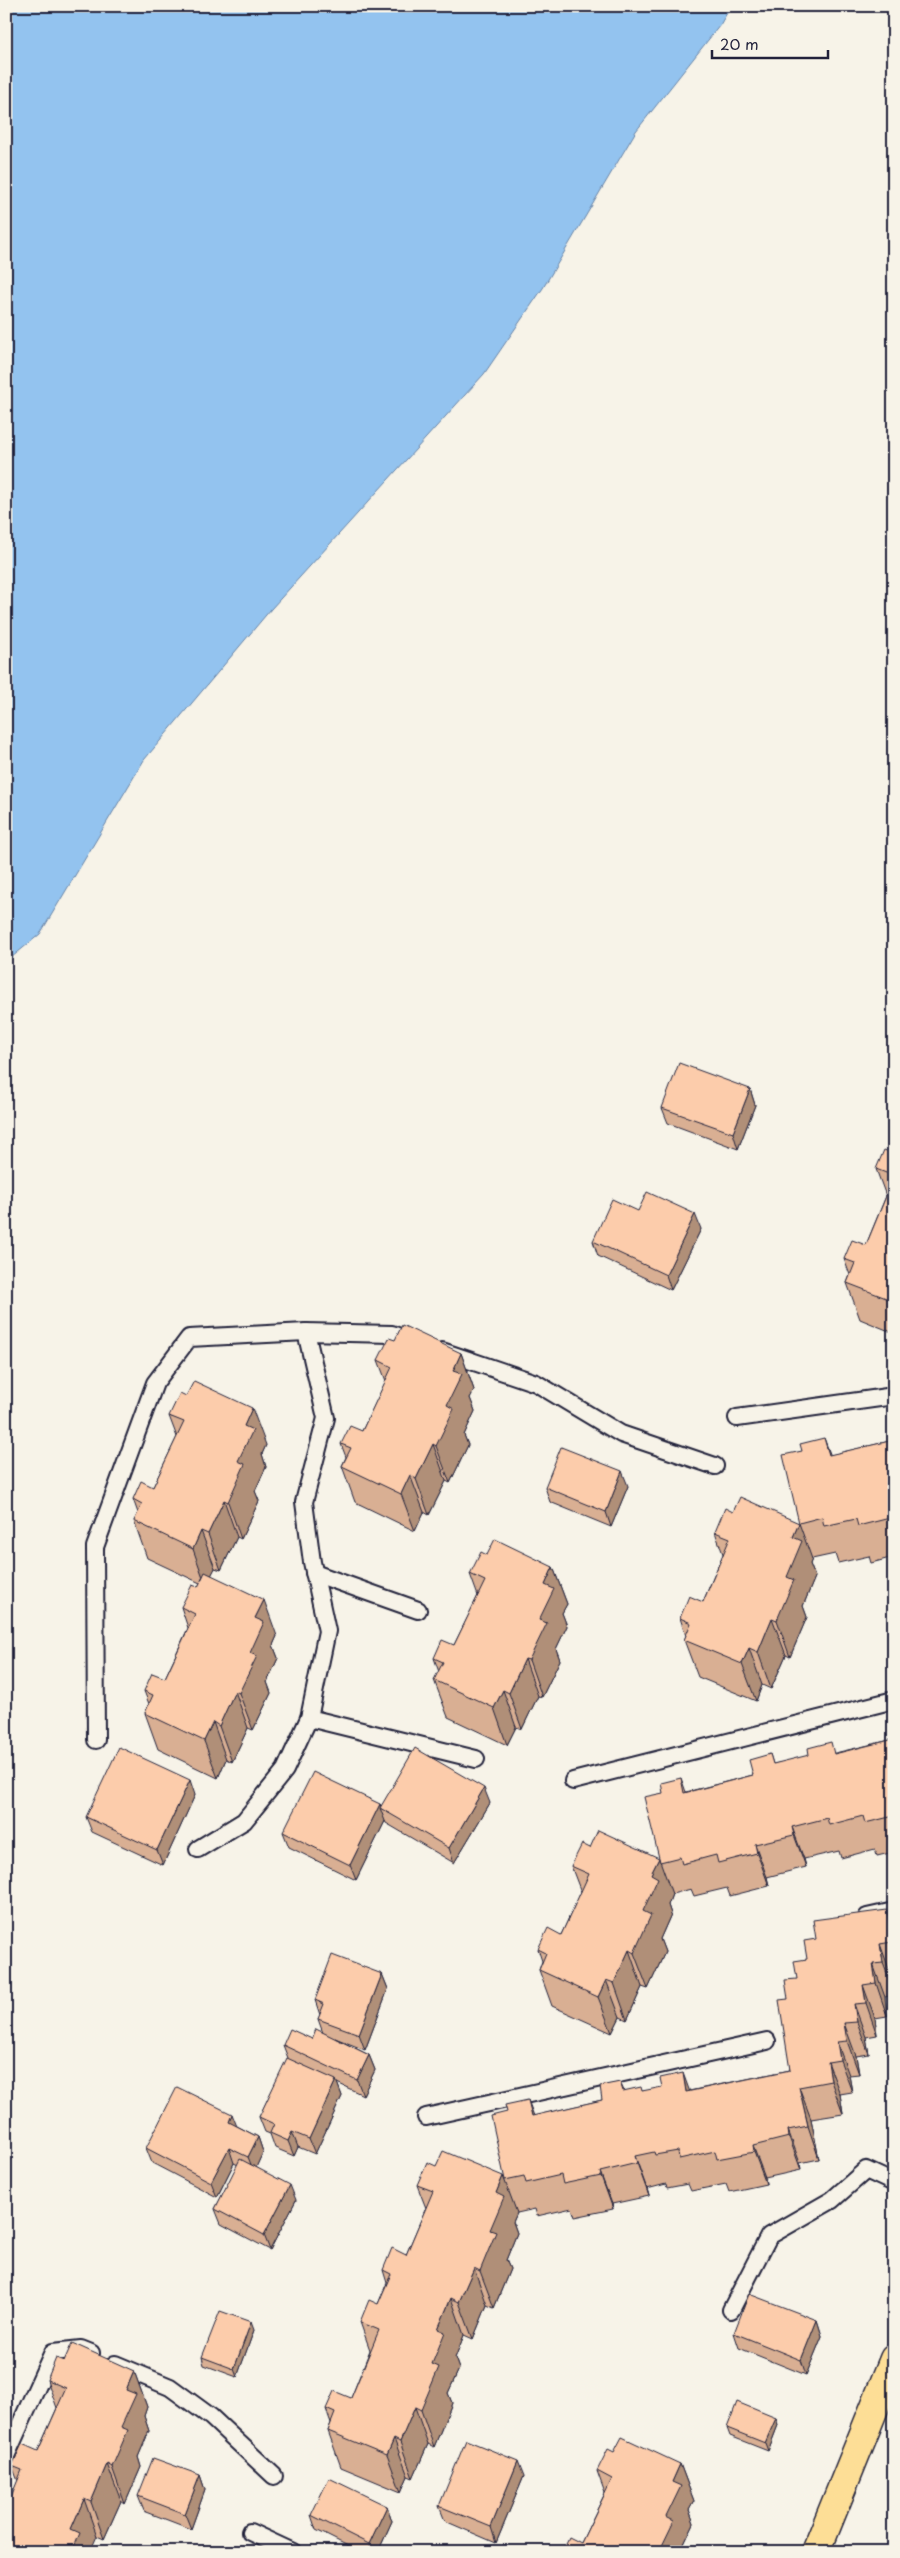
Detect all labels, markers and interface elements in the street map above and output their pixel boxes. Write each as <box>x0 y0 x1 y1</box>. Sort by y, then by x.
scale bar <box>712 28 829 60</box>
text: 20 m <box>720 32 759 55</box>

